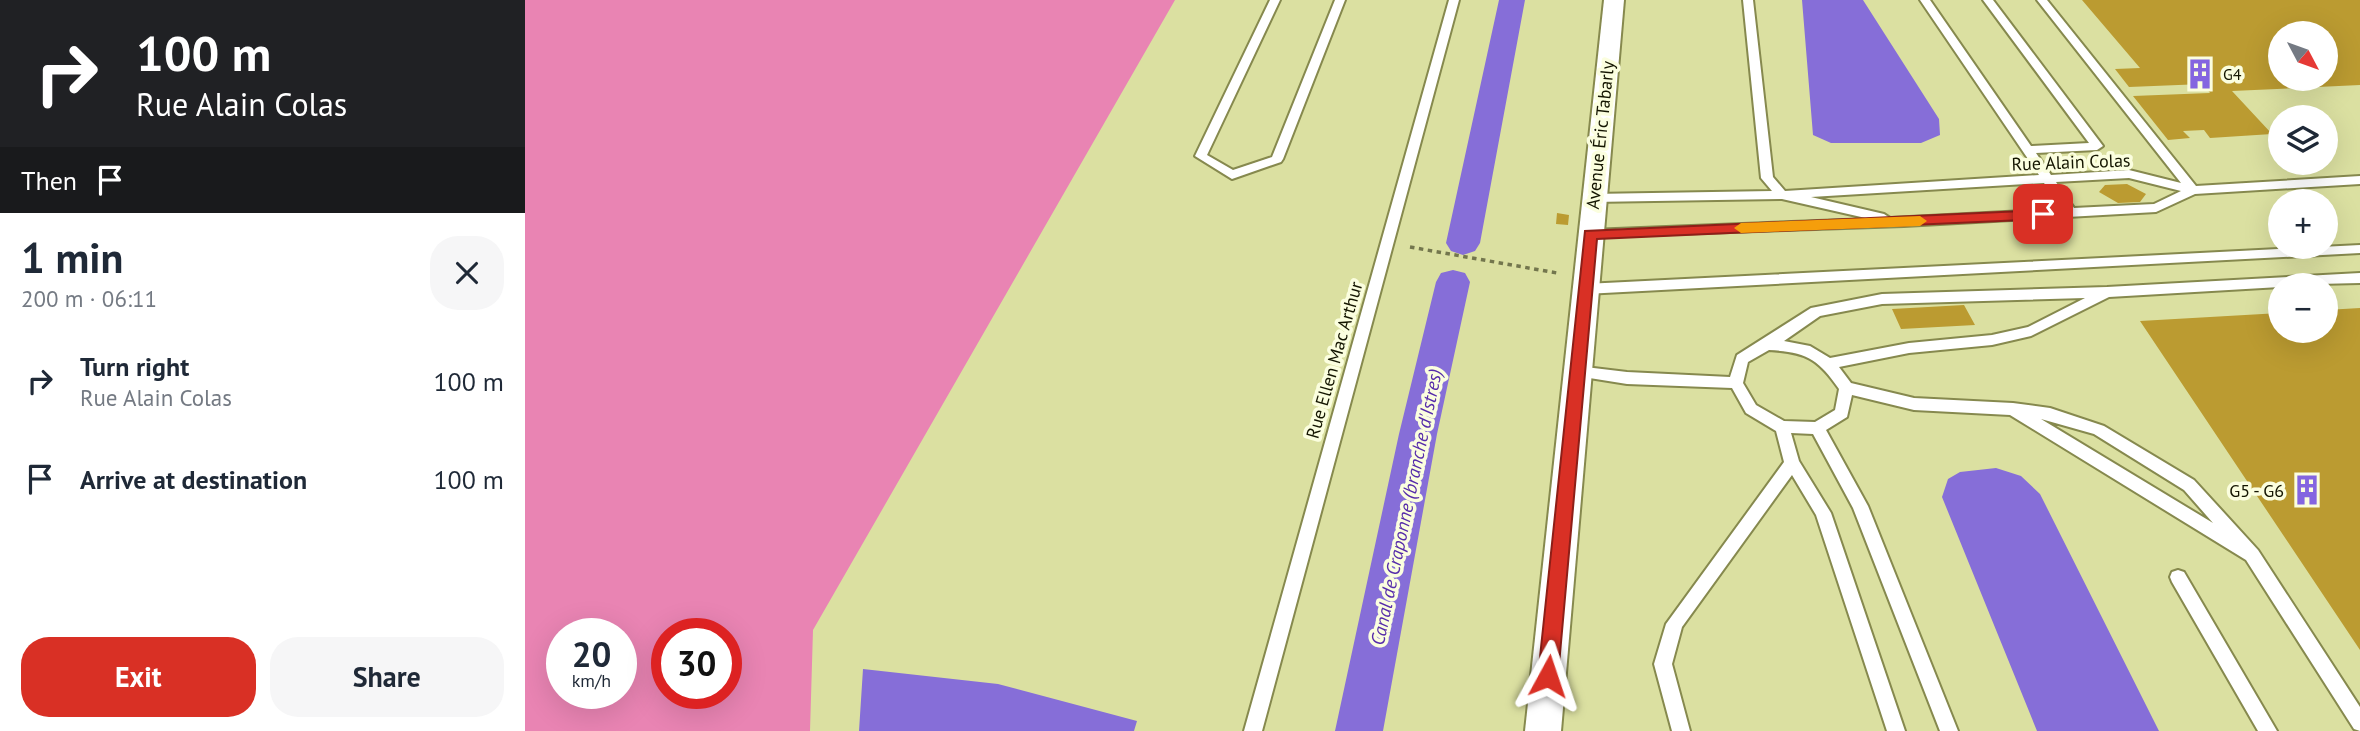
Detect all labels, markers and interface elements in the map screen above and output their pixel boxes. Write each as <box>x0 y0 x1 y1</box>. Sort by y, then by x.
text: 100 m <box>136 21 271 85</box>
north arrow <box>2268 21 2338 91</box>
map controls <box>2268 21 2338 343</box>
icon: right <box>21 28 112 119</box>
building icon: G4 <box>2183 57 2217 91</box>
street label: Avenue Éric Tabarly <box>1581 59 1619 210</box>
place label: G4 <box>2223 64 2242 84</box>
text: Rue Alain Colas <box>136 83 347 125</box>
button: layers <box>2268 105 2338 175</box>
street label: Rue Alain Colas <box>2011 148 2131 176</box>
icon: arrive <box>91 161 129 199</box>
text: Then <box>21 164 77 197</box>
pin <box>2013 184 2073 244</box>
button: + <box>2268 189 2338 259</box>
icon: arrive <box>2024 195 2062 233</box>
text: 1 min <box>21 230 123 285</box>
button: close <box>430 236 504 310</box>
button: − <box>2268 273 2338 343</box>
street label: Rue Ellen Mac Arthur <box>1301 279 1367 441</box>
text: 200 m · 06:11 <box>21 284 157 313</box>
text: Turn right <box>80 350 189 383</box>
icon: right <box>21 362 59 400</box>
text: 100 m <box>433 365 504 398</box>
water label: Canal de Craponne (branche d'Istres) <box>1365 367 1447 647</box>
text: Rue Alain Colas <box>80 383 232 412</box>
icon: arrive <box>21 460 59 498</box>
text: Arrive at destination <box>80 463 307 496</box>
text: 100 m <box>433 463 504 496</box>
building icon: G5 - G6 <box>2290 473 2324 507</box>
place label: G5 - G6 <box>2229 479 2284 502</box>
speed limit sign: 30 <box>651 618 742 709</box>
text: 20 <box>572 631 611 677</box>
button: Exit <box>21 637 256 717</box>
button: Share <box>270 637 504 717</box>
position arrow <box>1511 639 1585 713</box>
text: km/h <box>572 669 611 692</box>

